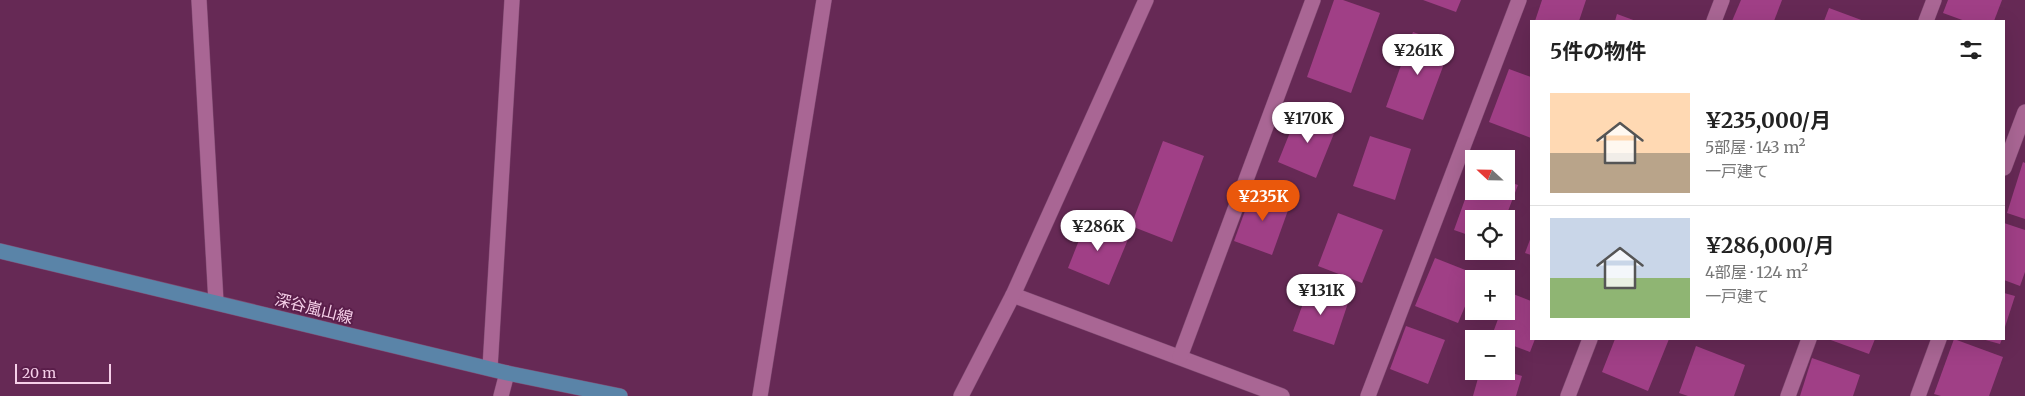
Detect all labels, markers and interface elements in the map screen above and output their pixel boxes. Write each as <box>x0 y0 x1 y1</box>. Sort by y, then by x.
pin: ¥261K <box>1383 34 1453 76</box>
icon: filters <box>1957 36 1985 64</box>
text: 5件の物件 <box>1550 38 1646 65</box>
text: ¥261K <box>1393 40 1443 60</box>
pin: ¥170K <box>1273 102 1343 144</box>
text: ¥235,000/月 <box>1705 107 1831 134</box>
text: ¥170K <box>1283 108 1333 128</box>
icon: home <box>1590 113 1650 173</box>
text: 5部屋 · 143 m² <box>1705 137 1805 157</box>
north arrow <box>1465 150 1515 200</box>
map controls <box>1465 150 1515 380</box>
text: 一戸建て <box>1705 161 1769 181</box>
pin: ¥235K <box>1228 180 1298 222</box>
text: ¥235K <box>1238 186 1288 206</box>
pin: ¥286K <box>1063 210 1133 252</box>
button: locate <box>1465 210 1515 260</box>
text: ¥286K <box>1072 216 1124 236</box>
text: ¥286,000/月 <box>1705 232 1834 259</box>
icon: home <box>1590 238 1650 298</box>
text: 4部屋 · 124 m² <box>1705 262 1808 282</box>
button: + <box>1465 270 1515 320</box>
pin: ¥131K <box>1286 274 1356 316</box>
text: ¥131K <box>1297 280 1345 300</box>
text: 一戸建て <box>1705 286 1769 306</box>
street label: 深谷嵐山線 <box>273 289 355 327</box>
button: − <box>1465 330 1515 380</box>
scale bar <box>15 361 111 384</box>
text: 20 m <box>22 364 56 382</box>

